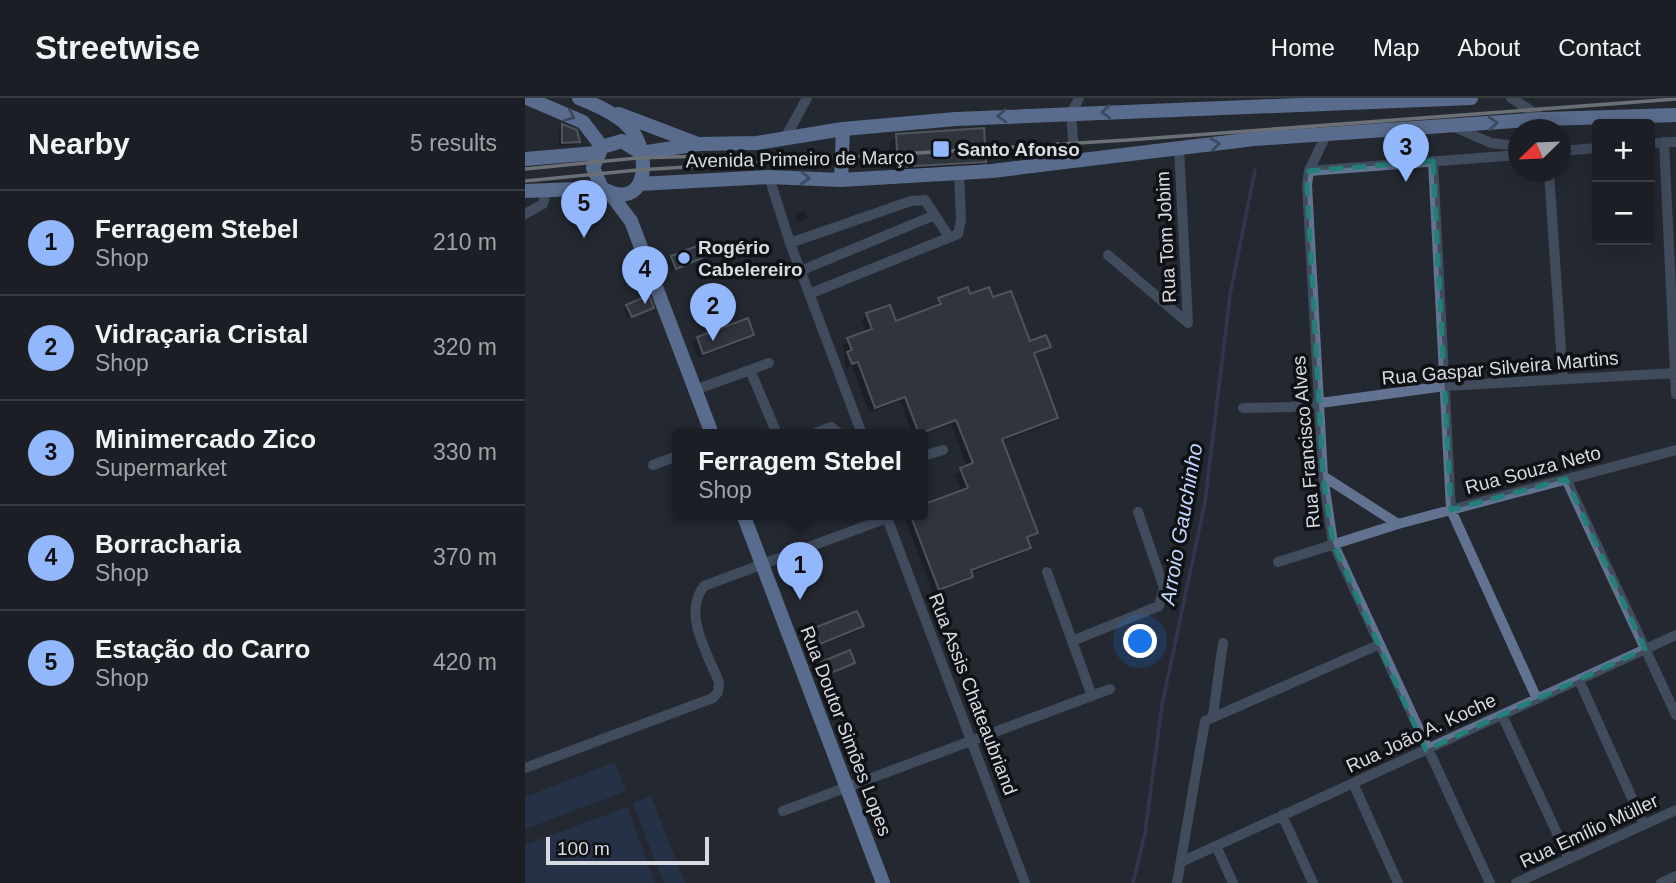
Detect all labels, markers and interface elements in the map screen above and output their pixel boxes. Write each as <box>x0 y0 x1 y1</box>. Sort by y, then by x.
text: Streetwise <box>35 29 200 66</box>
text: Home <box>1271 34 1335 61</box>
text: Map <box>1373 34 1420 61</box>
text: About <box>1458 34 1520 61</box>
text: Contact <box>1558 34 1641 61</box>
one-way arrow <box>1101 104 1112 119</box>
one-way arrow <box>562 108 575 122</box>
one-way arrow <box>997 109 1008 124</box>
one-way arrow <box>1488 116 1499 131</box>
north arrow <box>1508 119 1571 182</box>
map controls <box>1592 119 1655 245</box>
button: + <box>1592 119 1655 182</box>
pin: 3 <box>1383 124 1429 182</box>
text: Nearby <box>28 127 130 160</box>
text: 5 results <box>410 130 497 156</box>
one-way arrow <box>1209 137 1221 152</box>
marker: Santo Afonso <box>931 139 951 159</box>
place label: Santo Afonso <box>957 139 1080 160</box>
street label: Avenida Primeiro de Março <box>685 147 915 171</box>
one-way arrow <box>800 171 811 186</box>
street label: Rua Tom Jobim <box>1152 171 1180 303</box>
pin: 5 <box>561 180 607 238</box>
button: − <box>1592 182 1655 245</box>
text: Ferragem Stebel <box>95 214 299 244</box>
text: 1 <box>45 229 57 255</box>
text: 210 m <box>433 229 497 255</box>
place label: Rogério Cabelereiro <box>698 237 803 280</box>
text: Shop <box>95 245 149 271</box>
pin: 4 <box>622 246 668 304</box>
marker: Rogério Cabelereiro <box>676 250 692 266</box>
pin: 2 <box>690 283 736 341</box>
text: Vidraçaria Cristal <box>95 319 308 349</box>
text: 2 <box>45 334 57 360</box>
text: 320 m <box>433 334 497 360</box>
street label: Rua Gaspar Silveira Martins <box>1381 347 1619 389</box>
text: Shop <box>95 350 149 376</box>
street label: Rua Francisco Alves <box>1288 355 1324 529</box>
text: Minimercado Zico <box>95 424 316 454</box>
popup <box>672 429 928 520</box>
text: 3 <box>45 439 57 465</box>
text: 330 m <box>433 439 497 465</box>
water label: Arroio Gauchinho <box>1155 441 1207 608</box>
street label: Rua Souza Neto <box>1463 442 1603 498</box>
text: Ferragem Stebel <box>698 446 902 476</box>
text: Supermarket <box>95 455 227 481</box>
text: Shop <box>698 477 752 503</box>
text: Borracharia <box>95 529 241 559</box>
pin: 1 <box>777 542 823 600</box>
text: 4 <box>45 544 57 570</box>
text: 370 m <box>433 544 497 570</box>
text: Shop <box>95 560 149 586</box>
street label: Rua Assis Chateaubriand <box>925 590 1021 798</box>
street label: Rua Doutor Simões Lopes <box>796 623 896 839</box>
your location <box>1123 624 1157 658</box>
text: Estação do Carro <box>95 634 310 664</box>
text: 5 <box>45 649 57 675</box>
text: 420 m <box>433 649 497 675</box>
text: Shop <box>95 665 149 691</box>
street label: Rua João A. Koche <box>1343 689 1499 777</box>
street label: Rua Emílio Müller <box>1517 790 1662 872</box>
scale bar <box>546 834 709 866</box>
text: 100 m <box>557 838 610 859</box>

